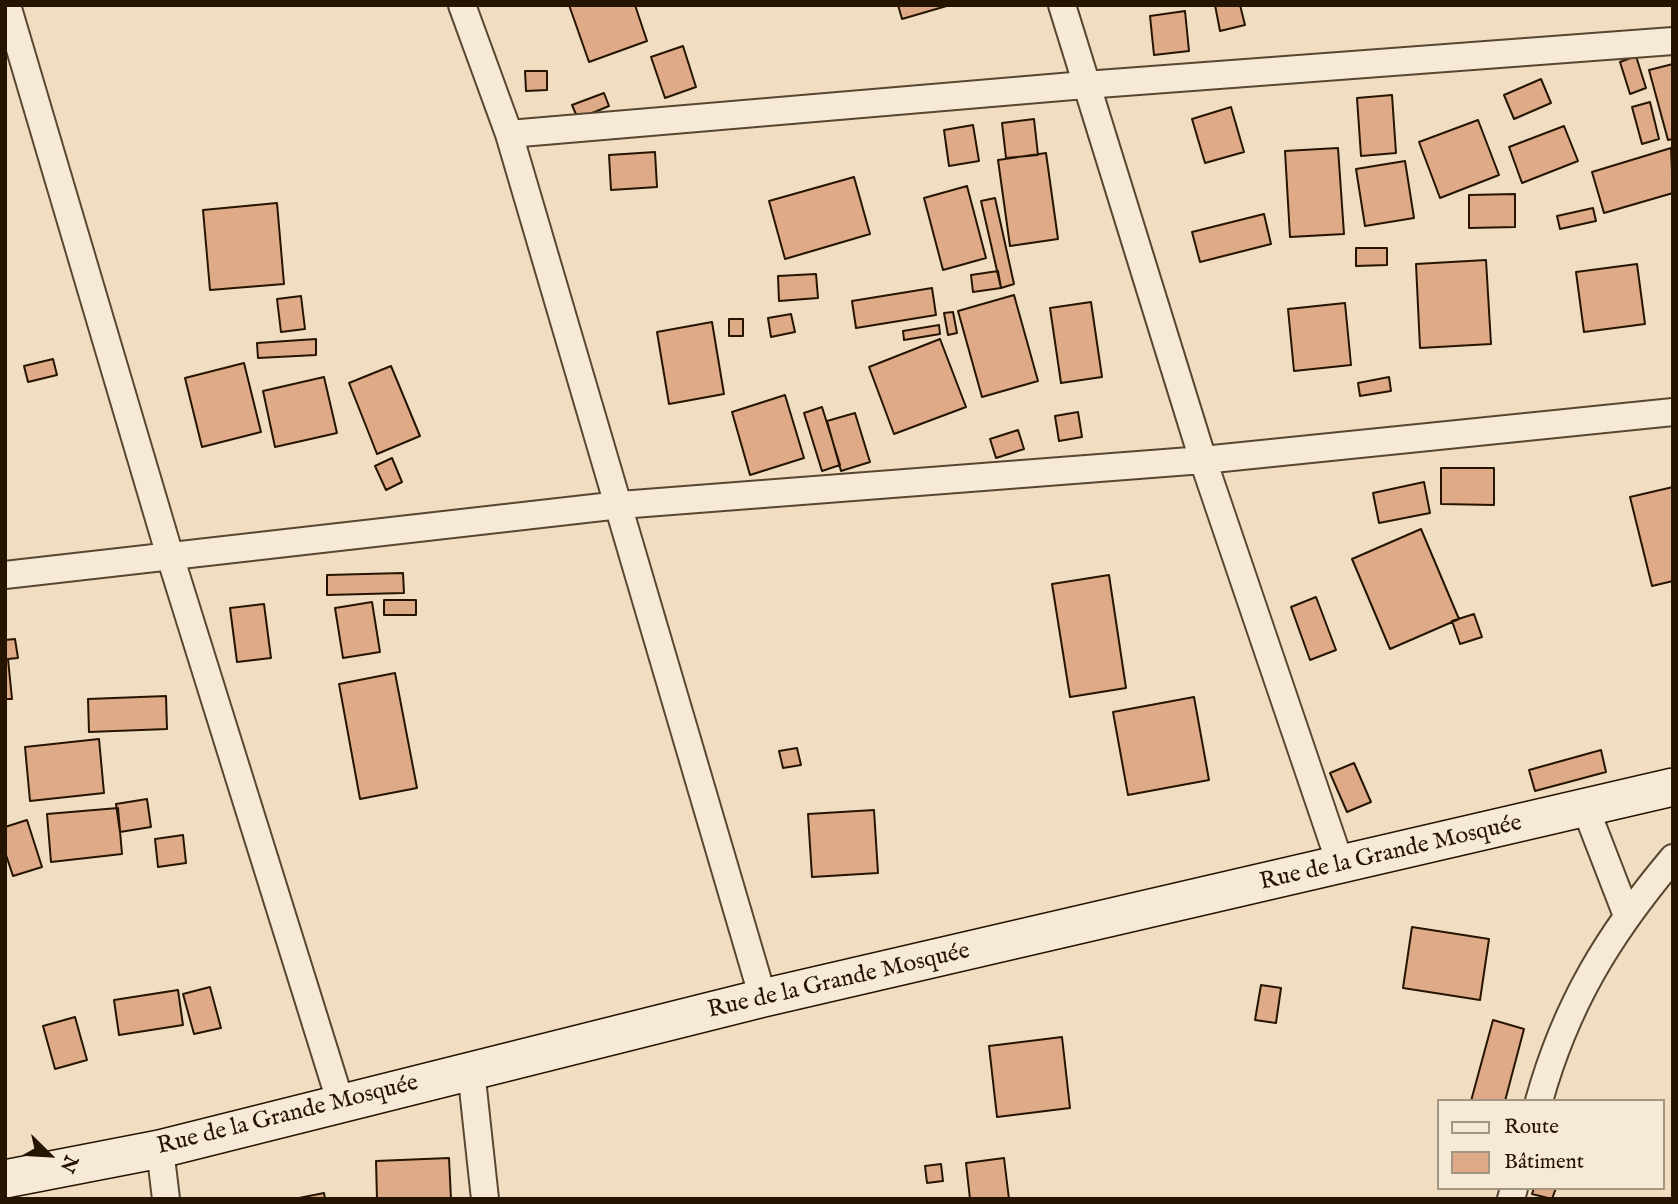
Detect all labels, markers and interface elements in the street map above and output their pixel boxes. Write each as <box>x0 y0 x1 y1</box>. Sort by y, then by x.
street label: Rue de la Grande Mosquée <box>1257 810 1525 898</box>
street label: Rue de la Grande Mosquée <box>705 938 973 1026</box>
street label: Rue de la Grande Mosquée <box>154 1070 422 1162</box>
legend <box>1436 1099 1664 1190</box>
text: Route <box>1504 1114 1559 1141</box>
north arrow <box>14 1120 84 1190</box>
text: Bâtiment <box>1504 1149 1584 1176</box>
text: N <box>54 1151 82 1176</box>

